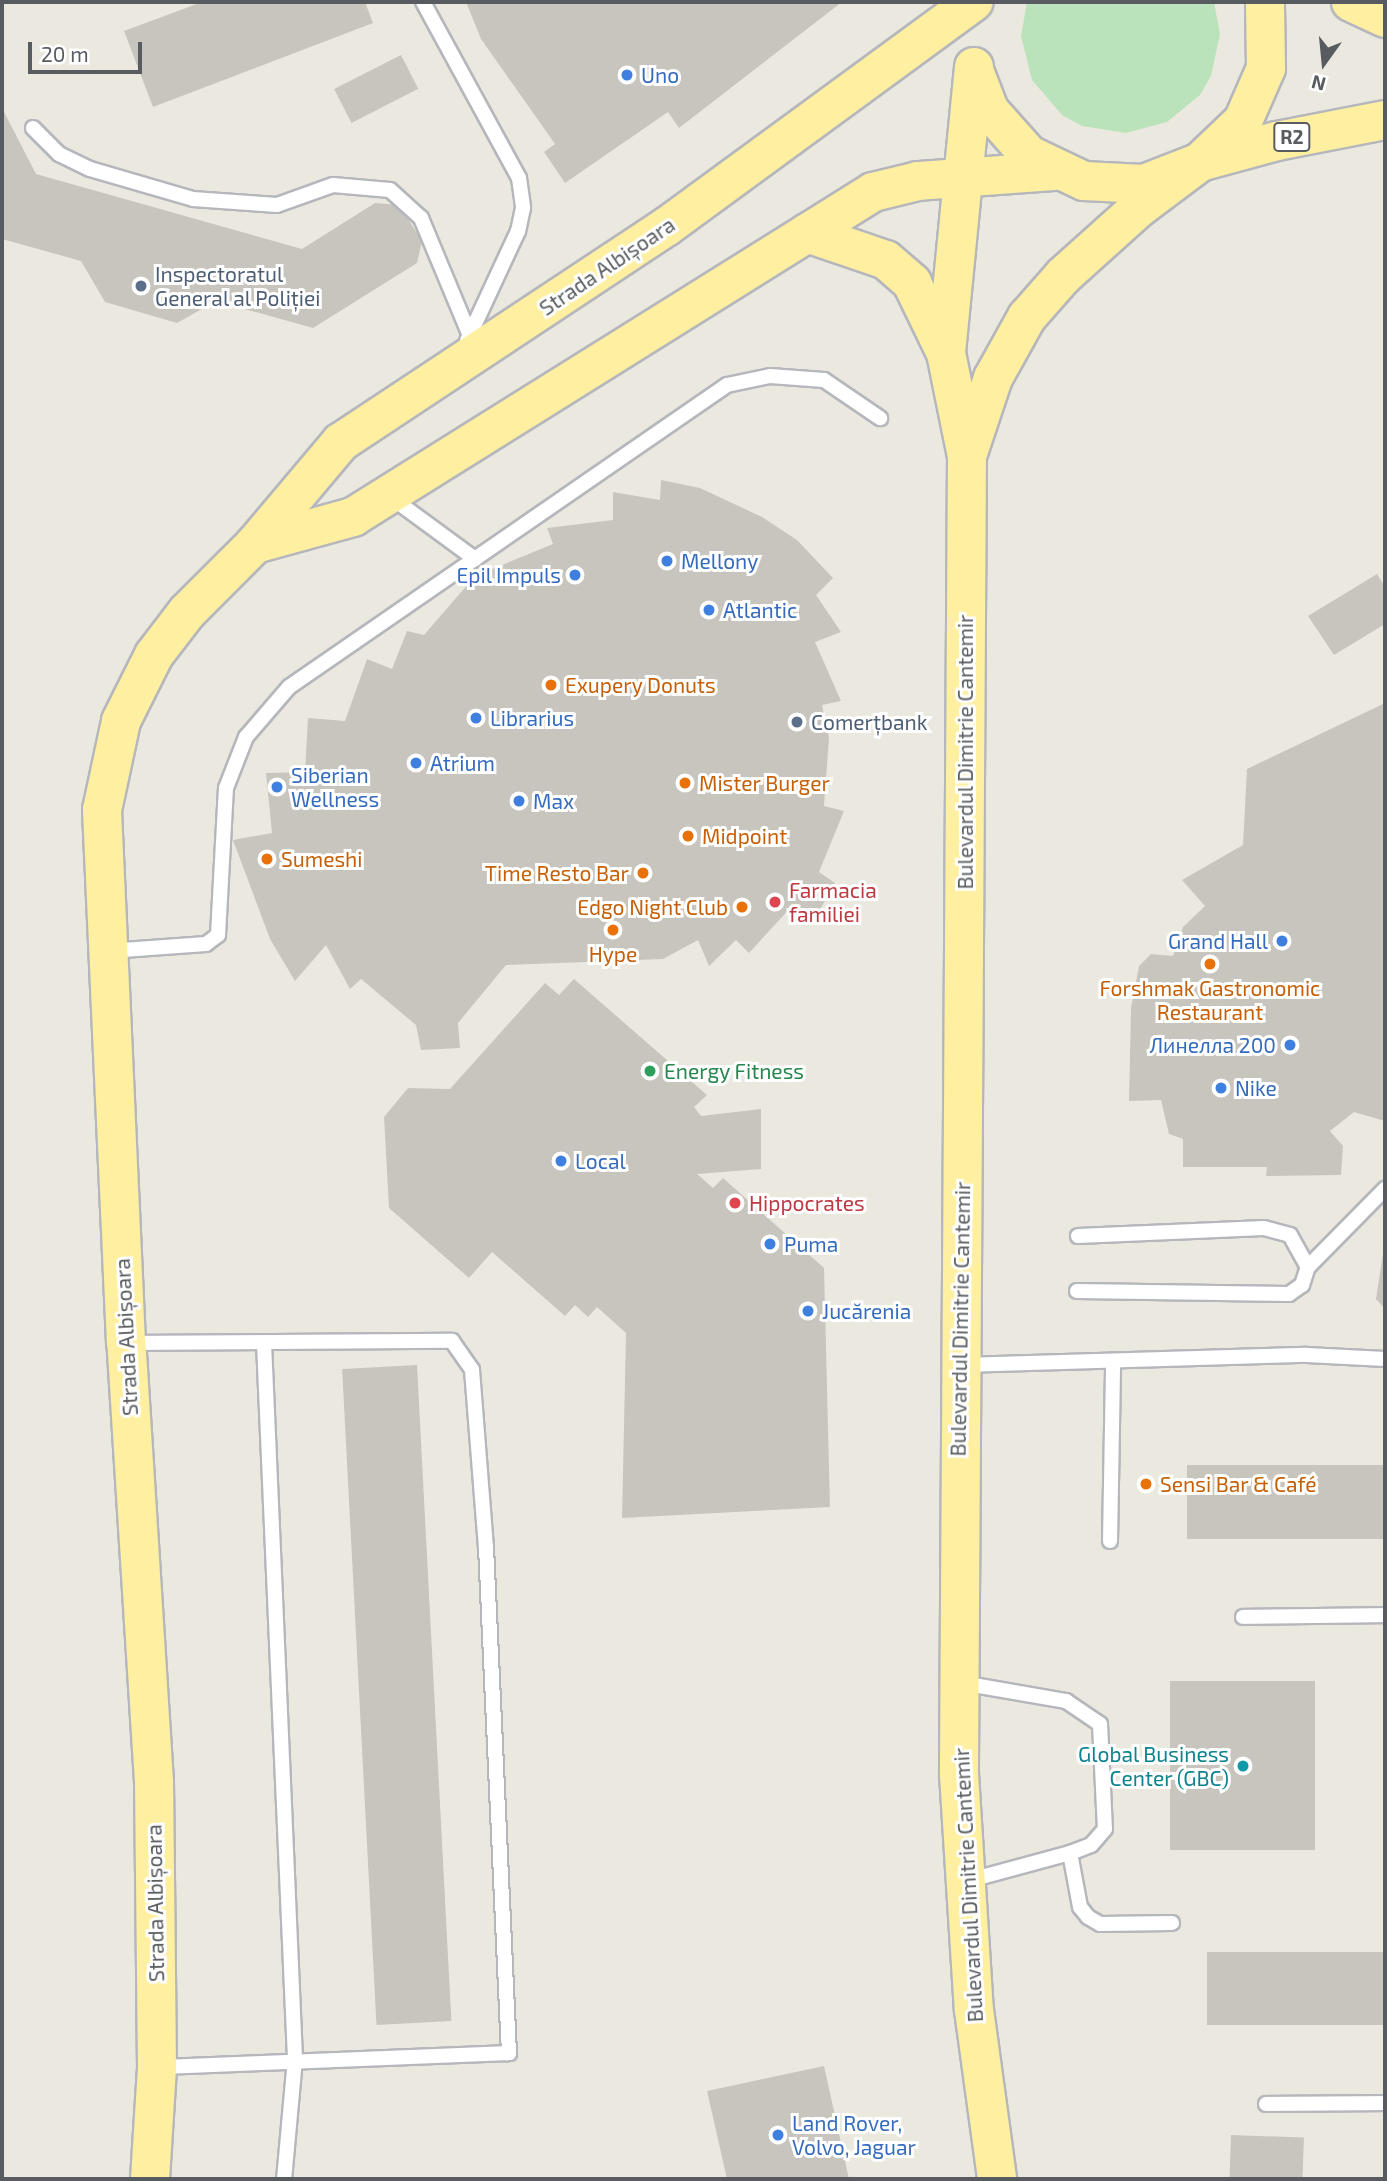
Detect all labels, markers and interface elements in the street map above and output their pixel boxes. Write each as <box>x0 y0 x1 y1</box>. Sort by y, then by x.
scale bar <box>32 28 145 72</box>
north arrow <box>1289 28 1359 98</box>
text: 20 m <box>41 41 89 66</box>
place label: Uno <box>641 62 679 88</box>
marker: Uno <box>619 67 635 83</box>
text: N <box>1309 71 1328 97</box>
road number: R2 <box>1273 122 1311 153</box>
street label: Strada Albișoara <box>534 211 680 321</box>
place label: Inspectoratul General al Poliției <box>155 261 322 311</box>
marker: Inspectoratul General al Poliției <box>133 278 149 294</box>
place label: Mellony <box>681 548 758 574</box>
marker: Mellony <box>659 553 675 569</box>
place label: Epil Impuls <box>456 562 561 588</box>
marker: Epil Impuls <box>567 567 583 583</box>
place label: Atlantic <box>723 597 797 623</box>
marker: Atlantic <box>701 602 717 618</box>
street label: Bulevardul Dimitrie Cantemir <box>952 614 978 890</box>
place label: Exupery Donuts <box>565 672 716 698</box>
marker: Exupery Donuts <box>543 677 559 693</box>
place label: Librarius <box>490 705 574 731</box>
place label: Comerțbank <box>811 709 927 735</box>
marker: Librarius <box>468 710 484 726</box>
marker: Comerțbank <box>789 714 805 730</box>
place label: Atrium <box>430 750 495 776</box>
marker: Atrium <box>408 755 424 771</box>
place label: Siberian Wellness <box>291 762 379 812</box>
place label: Mister Burger <box>699 770 830 796</box>
marker: Mister Burger <box>677 775 693 791</box>
marker: Siberian Wellness <box>269 779 285 795</box>
place label: Max <box>533 788 574 814</box>
marker: Max <box>511 793 527 809</box>
place label: Midpoint <box>702 823 787 849</box>
marker: Midpoint <box>680 828 696 844</box>
place label: Sumeshi <box>281 846 363 872</box>
marker: Sumeshi <box>259 851 275 867</box>
place label: Time Resto Bar <box>485 860 629 886</box>
marker: Time Resto Bar <box>635 865 651 881</box>
place label: Farmacia familiei <box>789 877 877 927</box>
place label: Edgo Night Club <box>577 894 728 920</box>
marker: Farmacia familiei <box>767 894 783 910</box>
marker: Edgo Night Club <box>734 899 750 915</box>
marker: Hype <box>605 922 621 938</box>
place label: Grand Hall <box>1168 928 1268 954</box>
marker: Grand Hall <box>1274 933 1290 949</box>
place label: Hype <box>589 941 637 967</box>
marker: Forshmak Gastronomic Restaurant <box>1202 956 1218 972</box>
place label: Forshmak Gastronomic Restaurant <box>1100 975 1320 1025</box>
place label: Линелла 200 <box>1149 1032 1276 1058</box>
marker: Линелла 200 <box>1282 1037 1298 1053</box>
place label: Energy Fitness <box>664 1058 804 1084</box>
marker: Energy Fitness <box>642 1063 658 1079</box>
place label: Nike <box>1235 1075 1277 1101</box>
marker: Nike <box>1213 1080 1229 1096</box>
place label: Local <box>575 1148 626 1174</box>
marker: Local <box>553 1153 569 1169</box>
street label: Bulevardul Dimitrie Cantemir <box>945 1181 975 1457</box>
place label: Hippocrates <box>749 1190 865 1216</box>
marker: Hippocrates <box>727 1195 743 1211</box>
place label: Puma <box>784 1231 838 1257</box>
marker: Puma <box>762 1236 778 1252</box>
street label: Strada Albișoara <box>109 1257 143 1417</box>
place label: Jucărenia <box>822 1298 911 1324</box>
marker: Jucărenia <box>800 1303 816 1319</box>
place label: Sensi Bar & Café <box>1160 1471 1317 1497</box>
marker: Sensi Bar & Café <box>1138 1476 1154 1492</box>
place label: Global Business Center (GBC) <box>1078 1741 1229 1791</box>
street label: Bulevardul Dimitrie Cantemir <box>948 1747 988 2023</box>
marker: Global Business Center (GBC) <box>1235 1758 1251 1774</box>
street label: Strada Albișoara <box>141 1824 169 1982</box>
place label: Land Rover, Volvo, Jaguar <box>792 2110 916 2160</box>
marker: Land Rover, Volvo, Jaguar <box>770 2127 786 2143</box>

